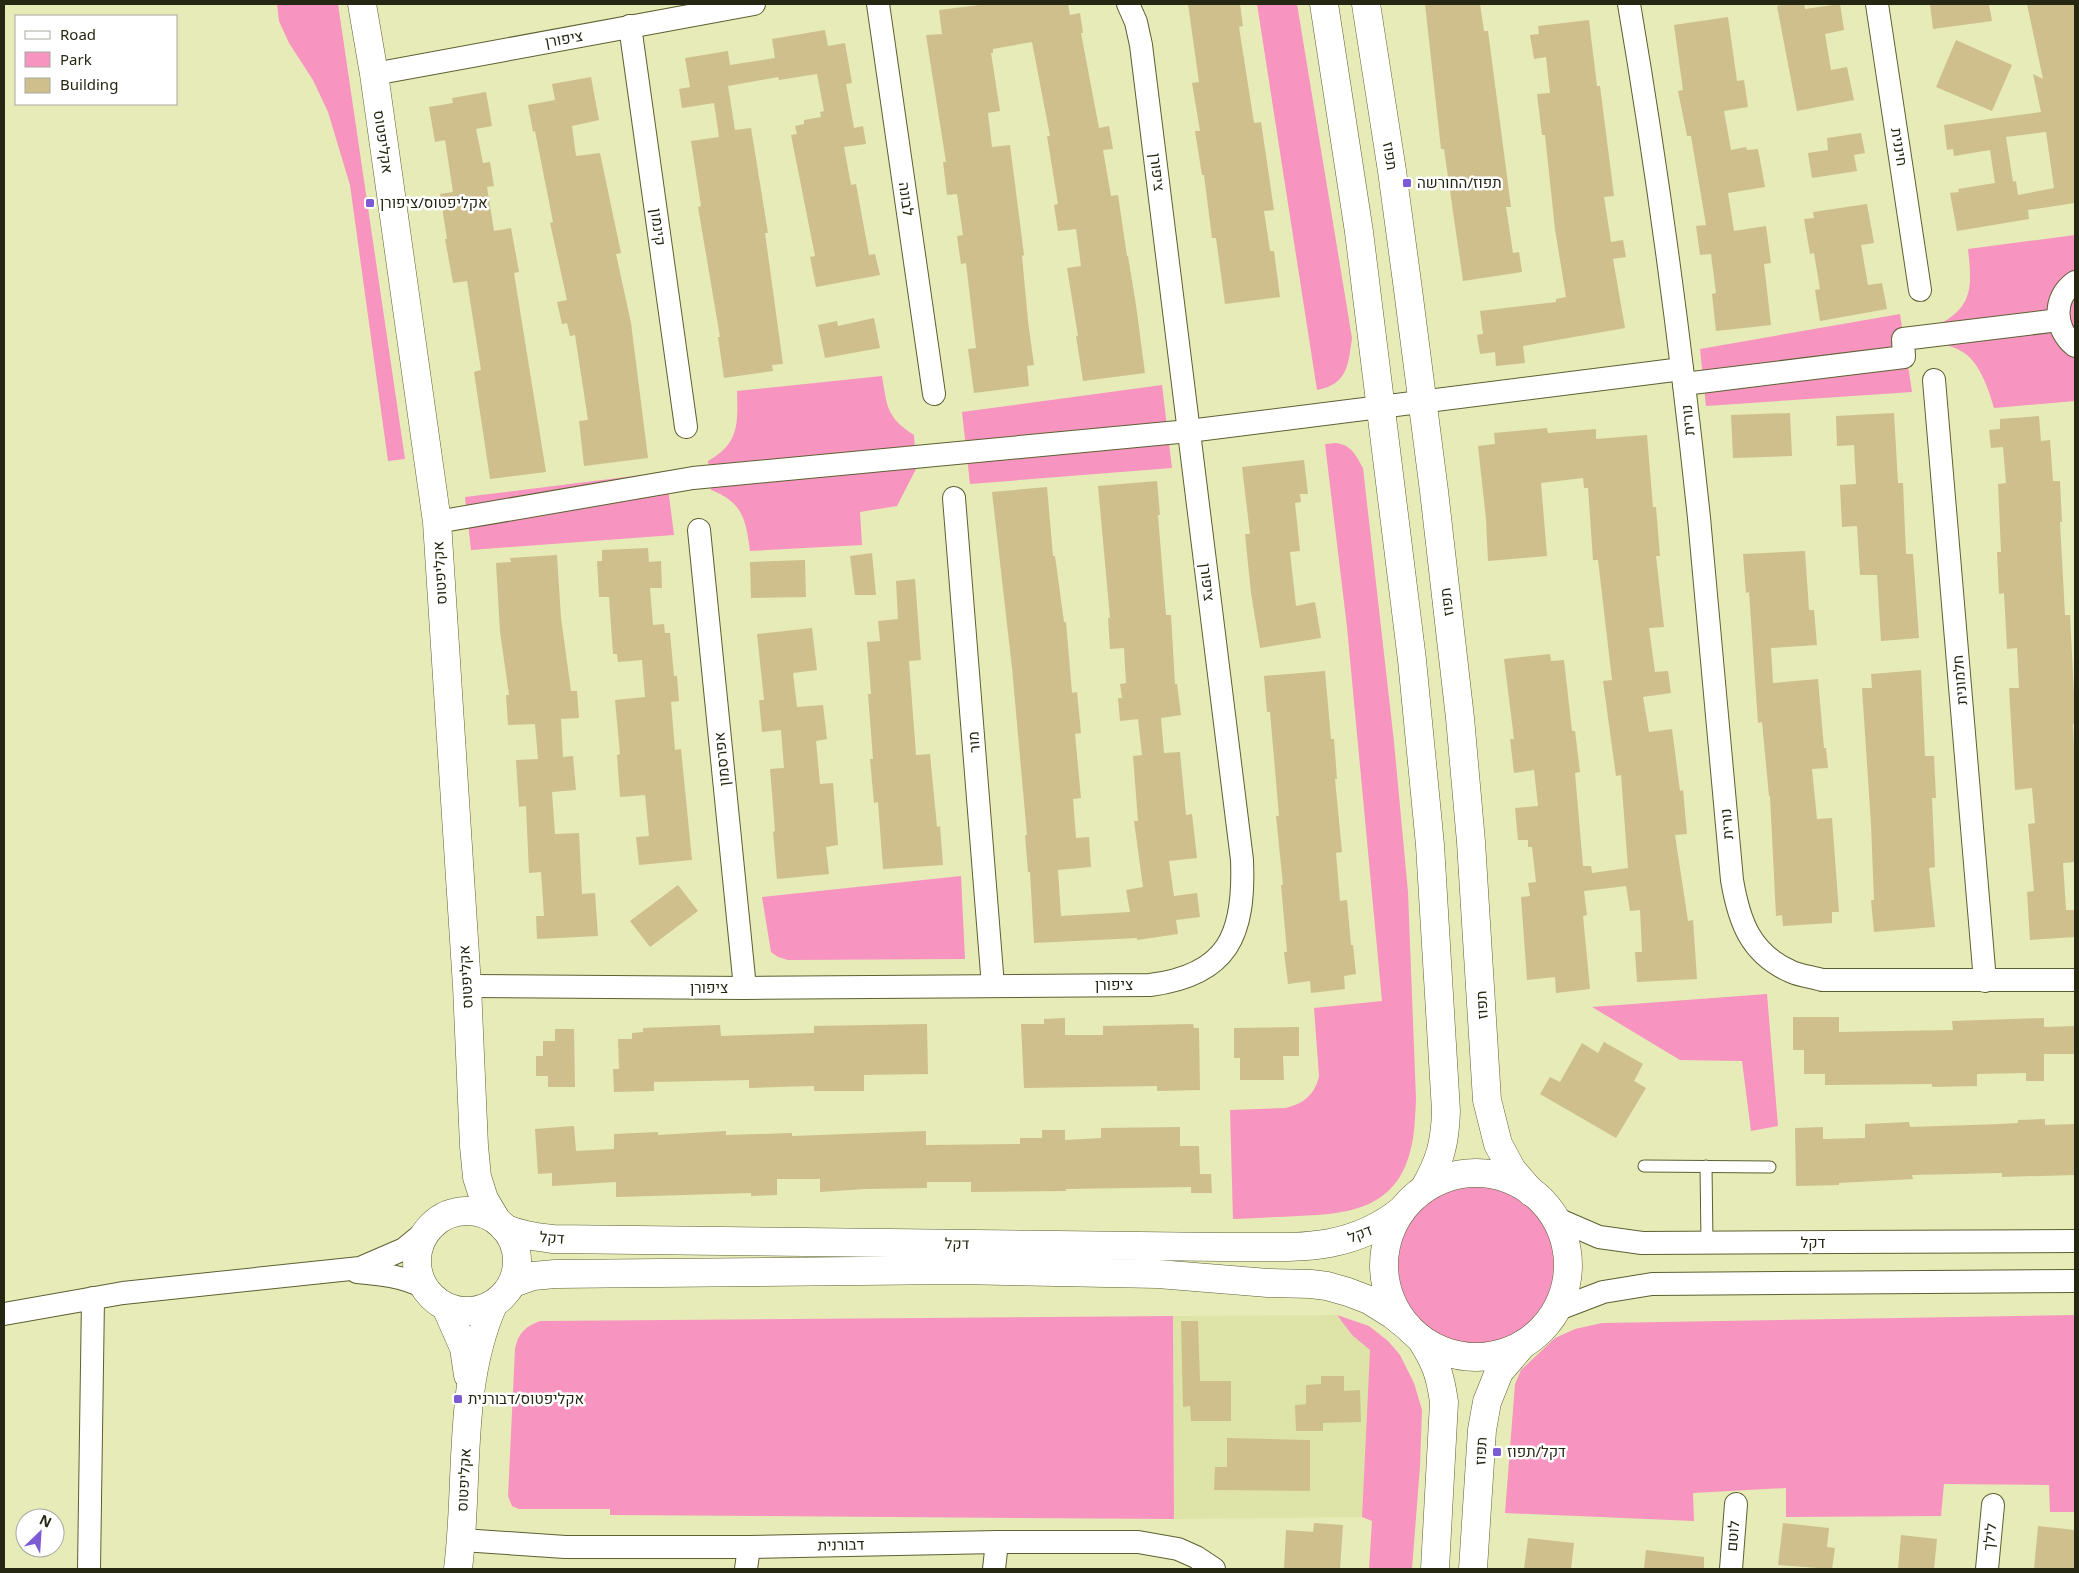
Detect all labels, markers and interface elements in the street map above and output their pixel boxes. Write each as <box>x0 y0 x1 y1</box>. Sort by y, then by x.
legend <box>15 15 178 105</box>
text: Road <box>60 24 96 44</box>
street label: ציפורן <box>543 25 584 51</box>
text: Park <box>60 49 92 69</box>
text: Building <box>60 74 118 94</box>
street label: אקליפטוס <box>370 109 398 175</box>
street label: חיננית <box>1887 126 1913 167</box>
street label: תפוז <box>1379 140 1403 171</box>
street label: ציפורן <box>1146 152 1170 192</box>
place label: תפוז/החורשה <box>1417 172 1502 192</box>
marker: תפוז/החורשה <box>1401 177 1413 189</box>
street label: לבונה <box>895 180 919 218</box>
place label: אקליפטוס/ציפורן <box>380 192 488 212</box>
marker: אקליפטוס/ציפורן <box>364 197 376 209</box>
street label: קינמון <box>646 207 672 247</box>
street label: נורית <box>1675 404 1699 437</box>
street label: אקליפטוס <box>427 541 451 605</box>
street label: ציפורן <box>1196 562 1220 602</box>
street label: תפוז <box>1434 587 1458 617</box>
street label: חלמונית <box>1947 654 1971 706</box>
street label: אפרסמון <box>708 731 734 787</box>
street label: מור <box>962 731 984 754</box>
street label: נורית <box>1715 808 1737 840</box>
street label: אקליפטוס <box>453 945 477 1009</box>
street label: ציפורן <box>1095 974 1133 994</box>
street label: ציפורן <box>690 977 728 997</box>
street label: תפוז <box>1470 990 1492 1020</box>
street label: דקל <box>1344 1219 1375 1247</box>
street label: דקל <box>539 1226 565 1248</box>
street label: דקל <box>1801 1232 1826 1252</box>
street label: דקל <box>944 1233 970 1253</box>
place label: אקליפטוס/דבורנית <box>468 1388 584 1408</box>
marker: אקליפטוס/דבורנית <box>452 1393 464 1405</box>
street label: תפוז <box>1469 1436 1491 1466</box>
place label: דקל/תפוז <box>1507 1441 1566 1461</box>
marker: דקל/תפוז <box>1491 1446 1503 1458</box>
street label: אקליפטוס <box>451 1448 475 1512</box>
north arrow <box>15 1508 65 1558</box>
text: N <box>37 1510 55 1532</box>
street label: לוטם <box>1721 1519 1743 1552</box>
street label: לילך <box>1978 1522 2000 1552</box>
street label: דבורנית <box>817 1534 865 1554</box>

